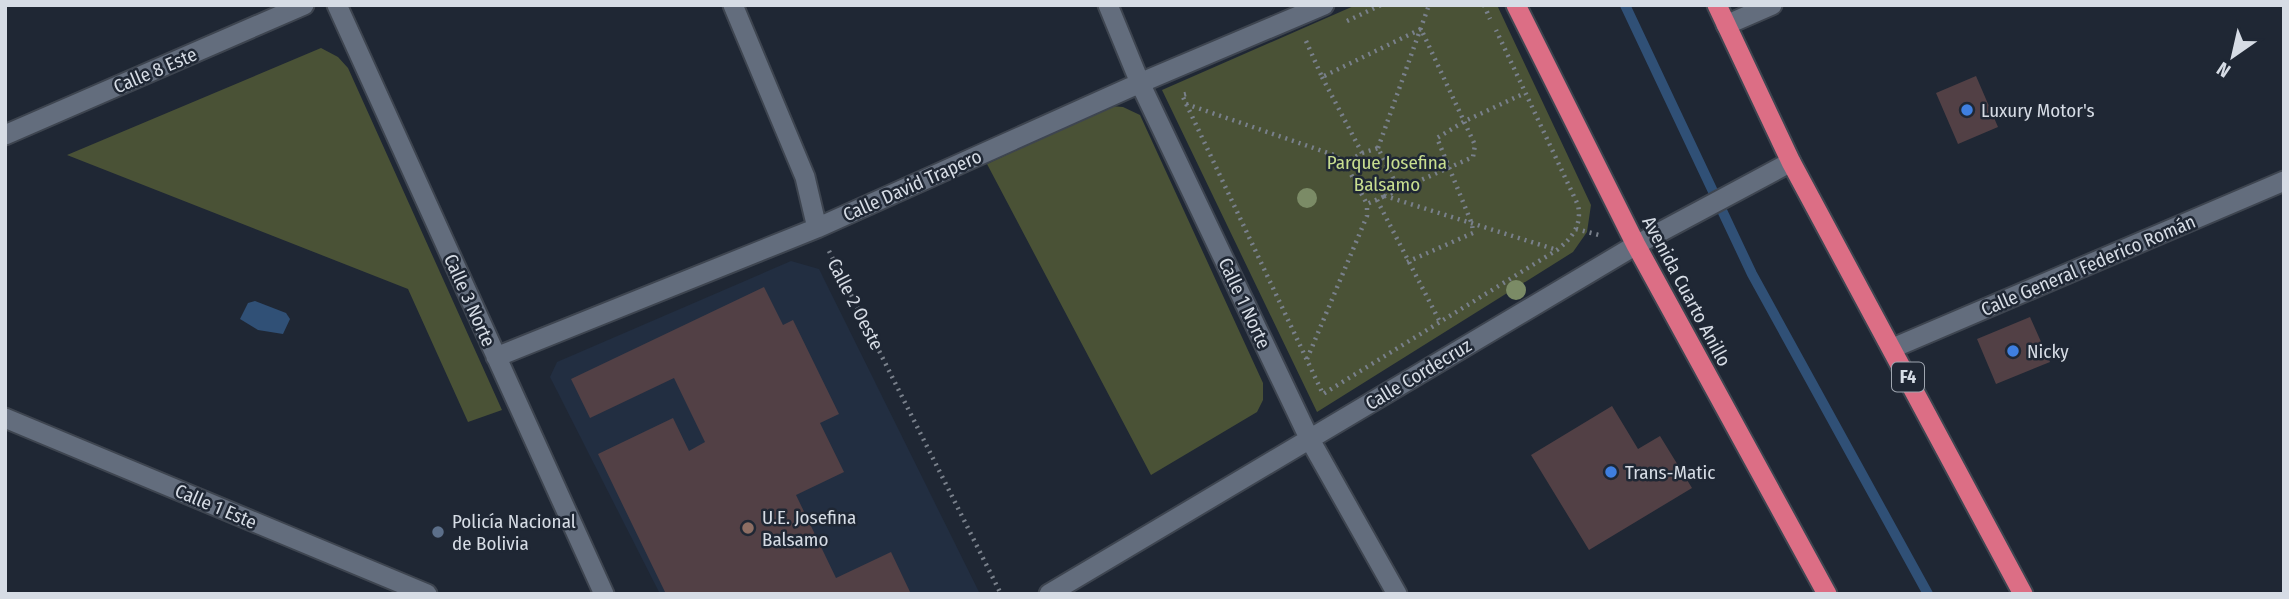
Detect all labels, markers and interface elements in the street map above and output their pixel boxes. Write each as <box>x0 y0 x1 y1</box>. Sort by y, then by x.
north arrow <box>2198 21 2268 91</box>
street label: Calle 8 Este <box>110 43 200 98</box>
text: N <box>2213 57 2235 82</box>
place label: Luxury Motor's <box>1981 99 2095 122</box>
marker: Luxury Motor's <box>1959 102 1975 118</box>
street label: Calle David Trapero <box>839 145 985 226</box>
park label: Parque Josefina Balsamo <box>1327 151 1447 196</box>
street label: Calle General Federico Román <box>1977 210 2199 321</box>
street label: Avenida Cuarto Anillo <box>1637 212 1736 370</box>
street label: Calle 3 Norte <box>439 250 500 350</box>
street label: Calle 2 Oeste <box>823 254 888 354</box>
street label: Calle 1 Norte <box>1213 254 1276 352</box>
street label: Calle Cordecruz <box>1361 334 1476 415</box>
place label: Nicky <box>2027 340 2069 363</box>
marker: Nicky <box>2005 343 2021 359</box>
road number: F4 <box>1892 362 1924 391</box>
place label: Trans-Matic <box>1625 461 1715 484</box>
marker: Trans-Matic <box>1603 464 1619 480</box>
street label: Calle 1 Este <box>171 479 260 534</box>
place label: U.E. Josefina Balsamo <box>762 506 856 551</box>
place label: Policía Nacional de Bolivia <box>452 510 576 555</box>
marker: U.E. Josefina Balsamo <box>740 520 756 536</box>
marker: Policía Nacional de Bolivia <box>430 524 446 540</box>

